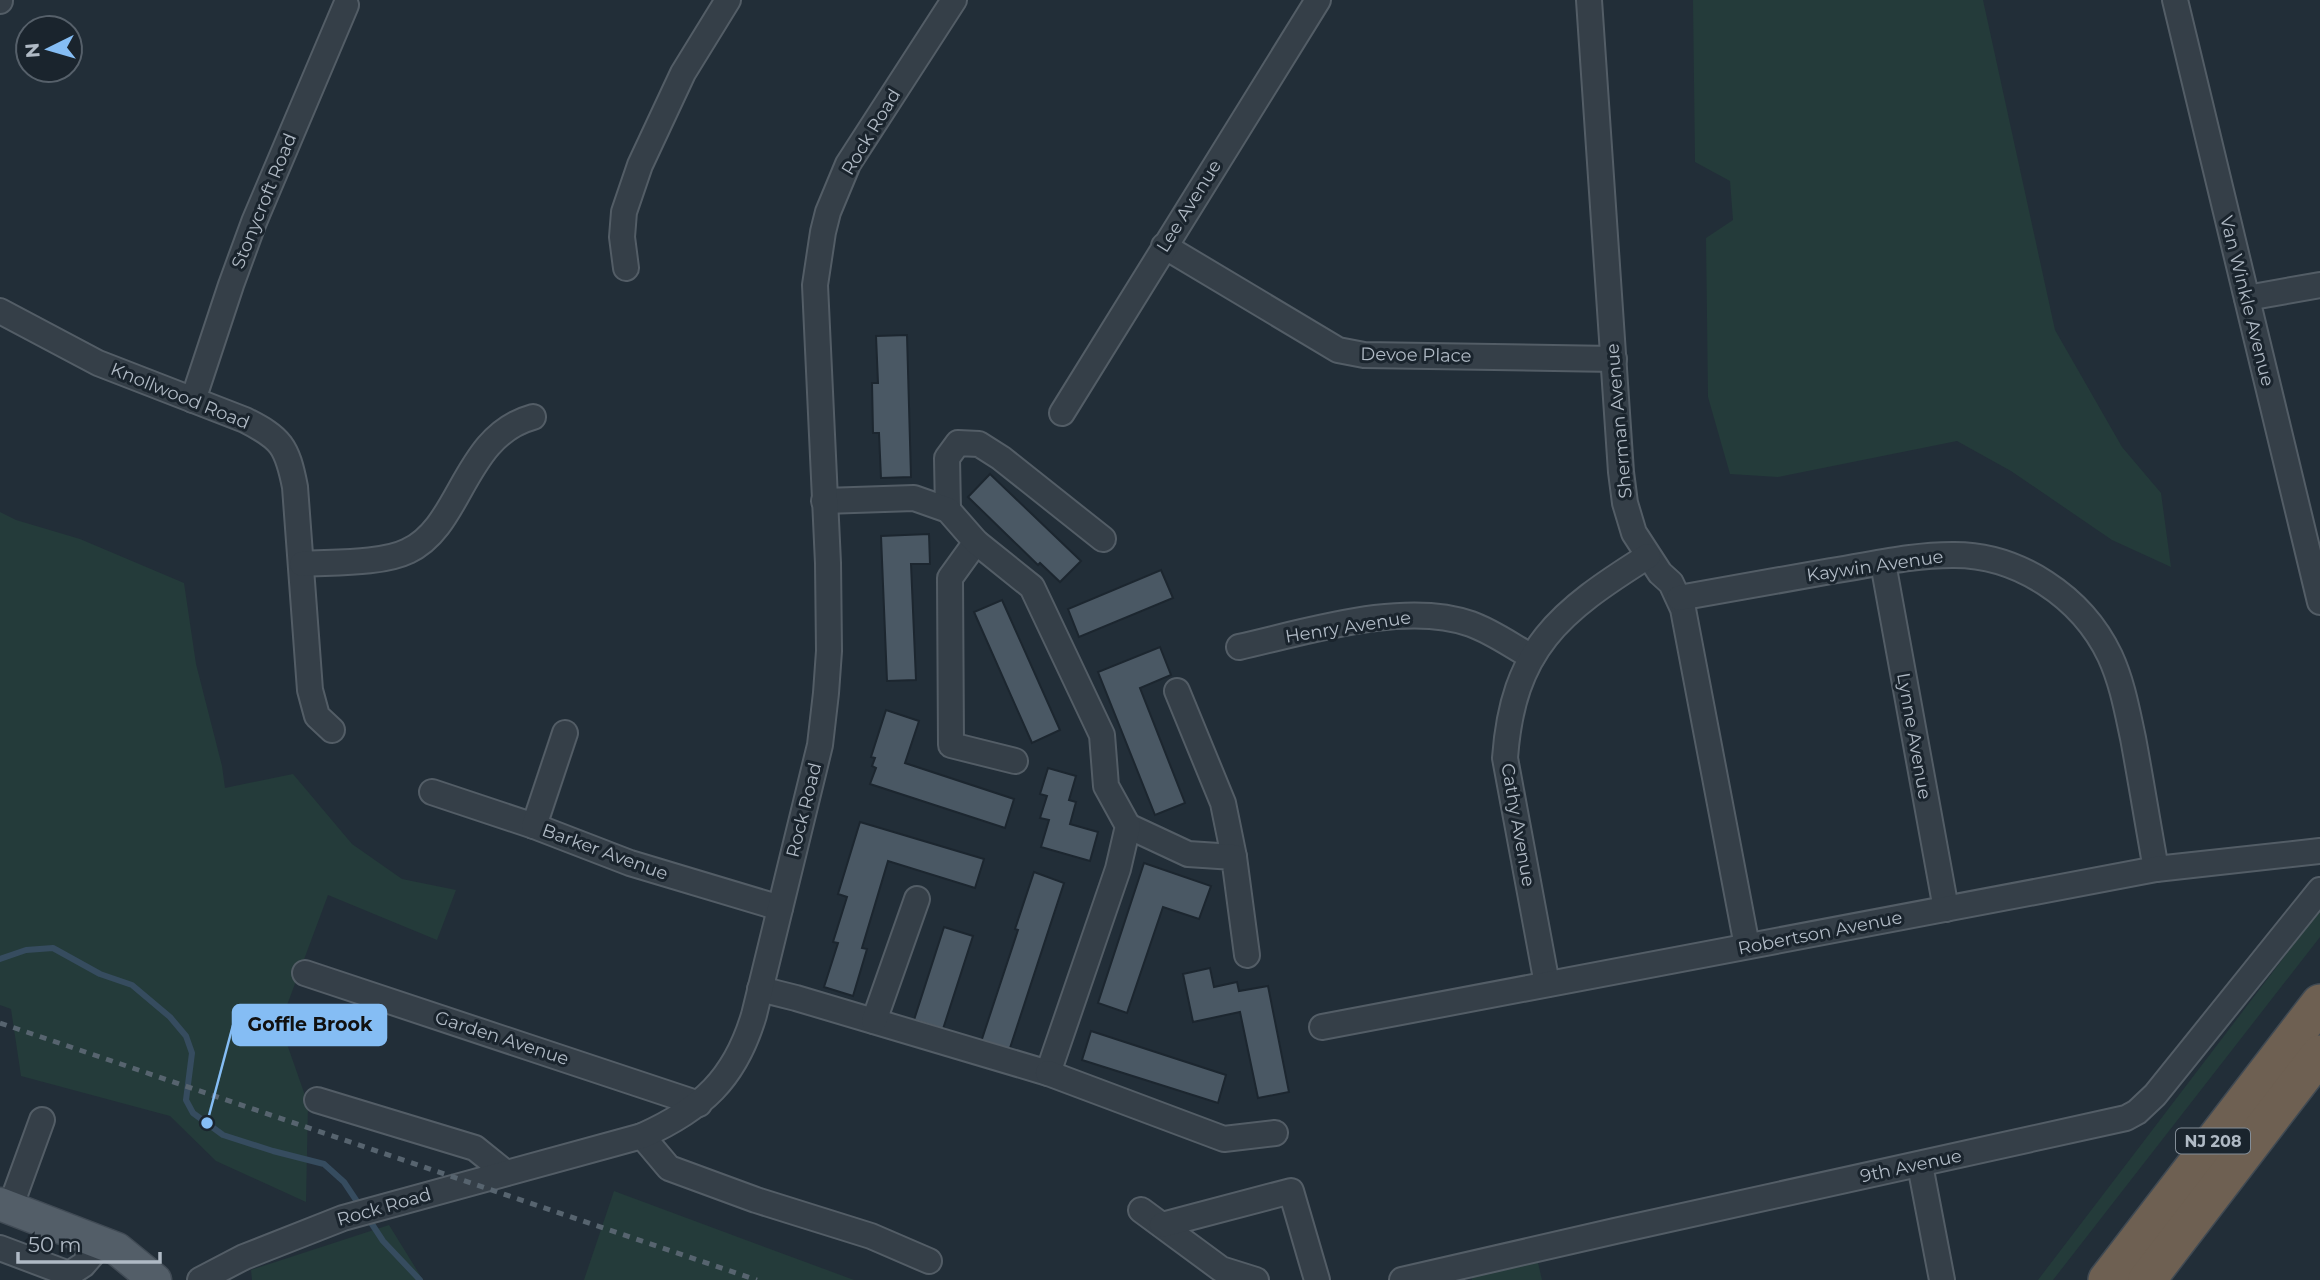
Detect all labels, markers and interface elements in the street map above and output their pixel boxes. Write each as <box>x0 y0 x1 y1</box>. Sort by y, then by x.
north arrow <box>14 14 84 84</box>
text: N <box>20 42 45 59</box>
street label: Rock Road <box>837 85 905 179</box>
street label: Stonycroft Road <box>227 130 301 272</box>
street label: Lee Avenue <box>1152 156 1226 256</box>
street label: Van Winkle Avenue <box>2215 213 2279 389</box>
street label: Sherman Avenue <box>1601 342 1637 500</box>
street label: Devoe Place <box>1360 343 1472 367</box>
street label: Knollwood Road <box>107 358 253 434</box>
street label: Kaywin Avenue <box>1805 545 1945 586</box>
street label: Henry Avenue <box>1283 606 1413 648</box>
street label: Lynne Avenue <box>1892 671 1936 801</box>
street label: Rock Road <box>782 760 826 860</box>
street label: Cathy Avenue <box>1496 762 1540 888</box>
street label: Barker Avenue <box>539 819 671 885</box>
street label: Robertson Avenue <box>1736 906 1904 960</box>
callout: Goffle Brook <box>233 1005 386 1045</box>
street label: Garden Avenue <box>432 1006 572 1070</box>
text: Goffle Brook <box>248 1013 373 1036</box>
road number: NJ 208 <box>2176 1128 2250 1154</box>
street label: 9th Avenue <box>1858 1144 1964 1187</box>
street label: Rock Road <box>334 1183 434 1231</box>
scale bar <box>18 1220 159 1264</box>
text: 50 m <box>28 1232 82 1257</box>

